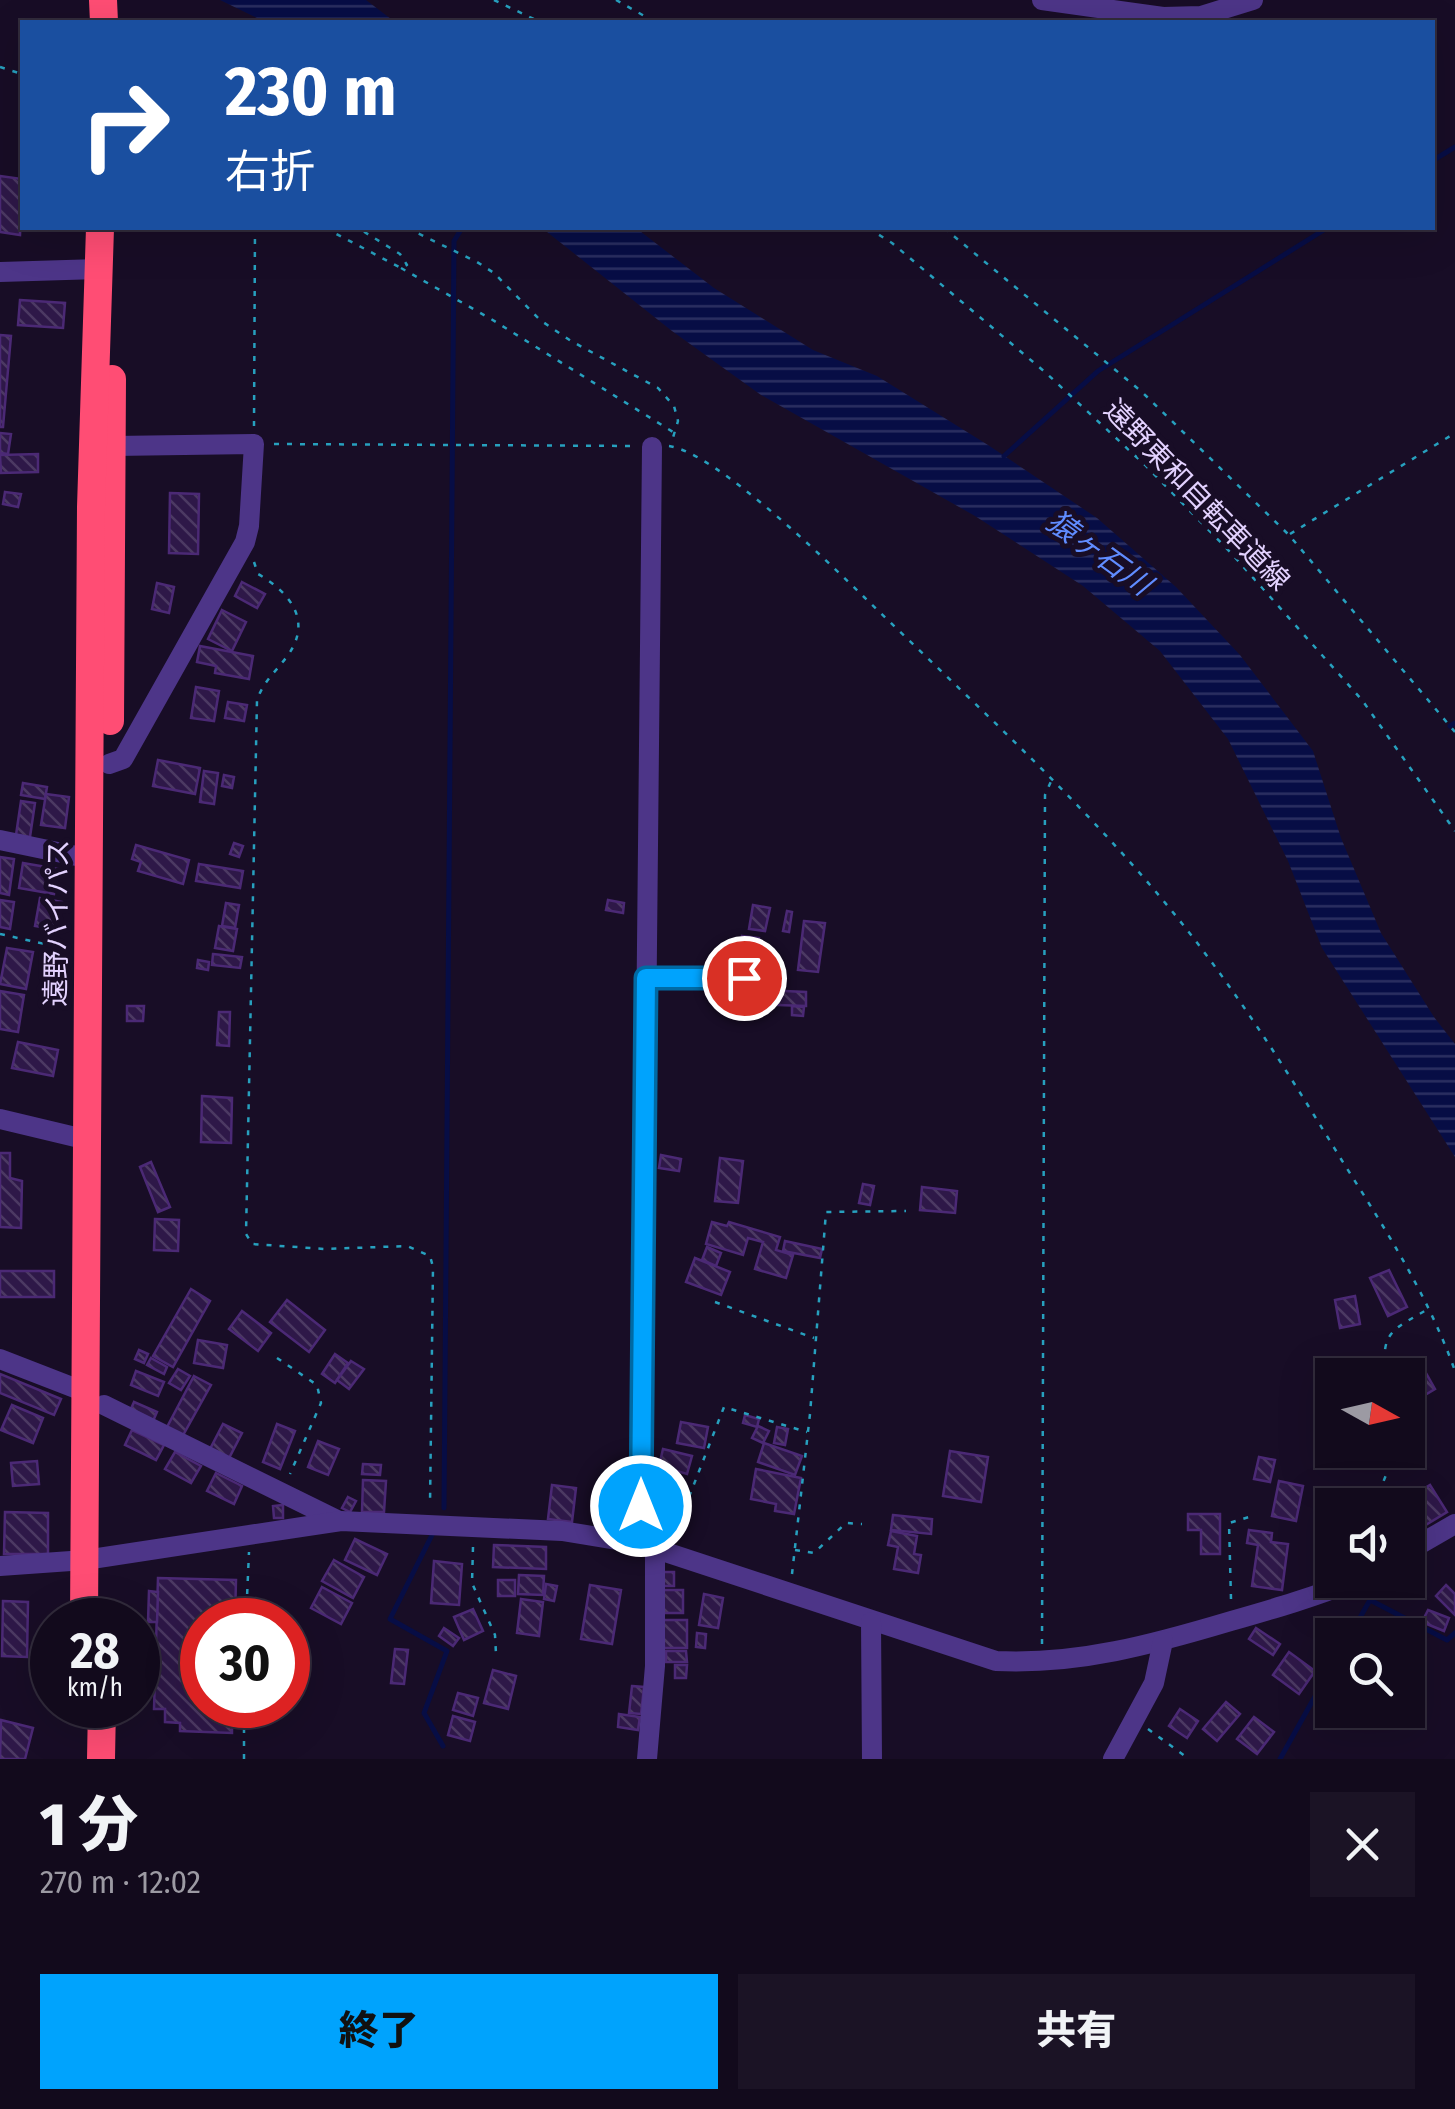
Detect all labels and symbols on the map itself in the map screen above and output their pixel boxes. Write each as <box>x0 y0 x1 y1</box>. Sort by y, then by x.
street label: 遠野東和自転車道線 <box>1098 393 1296 597</box>
water label: 猿ヶ石川 <box>1040 503 1161 605</box>
street label: 遠野バイパス <box>39 839 75 1007</box>
pin <box>702 936 787 1021</box>
north arrow <box>1315 1358 1425 1468</box>
position arrow <box>589 1454 693 1558</box>
speed limit sign: 30 <box>180 1598 310 1728</box>

